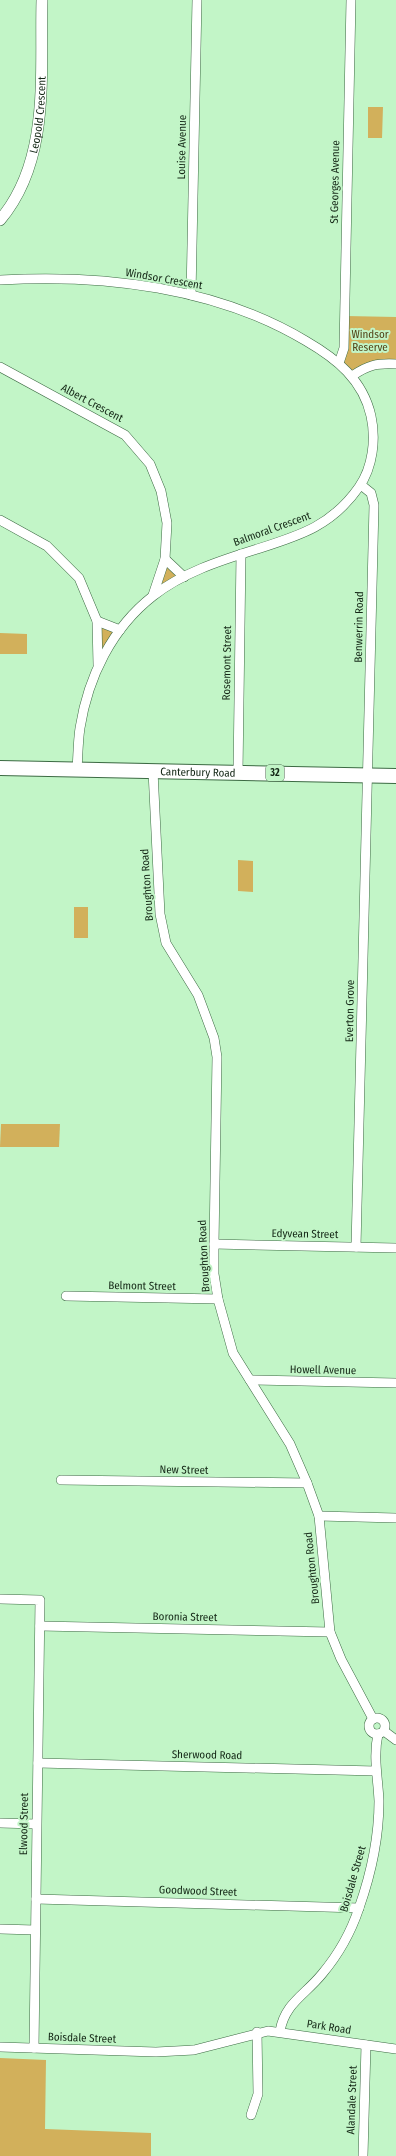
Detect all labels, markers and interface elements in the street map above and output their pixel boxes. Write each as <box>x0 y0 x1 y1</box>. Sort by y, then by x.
street label: Leopold Crescent <box>27 76 48 155</box>
street label: Louise Avenue <box>175 115 189 179</box>
street label: St Georges Avenue <box>328 140 342 224</box>
street label: Windsor Crescent <box>124 266 204 292</box>
park label: Windsor Reserve <box>351 328 389 354</box>
street label: Albert Crescent <box>59 381 126 425</box>
street label: Balmoral Crescent <box>232 509 313 549</box>
street label: Benwerrin Road <box>352 591 366 663</box>
street label: Rosemont Street <box>220 625 234 701</box>
street label: Canterbury Road <box>160 765 236 779</box>
road number: 32 <box>266 765 284 781</box>
street label: Broughton Road <box>138 848 156 922</box>
street label: Everton Grove <box>343 980 357 1042</box>
street label: Broughton Road <box>196 1219 212 1293</box>
street label: Edyvean Street <box>272 1227 339 1241</box>
street label: Belmont Street <box>108 1279 176 1293</box>
street label: Howell Avenue <box>290 1363 356 1377</box>
street label: New Street <box>159 1463 209 1477</box>
street label: Broughton Road <box>302 1531 322 1605</box>
street label: Boronia Street <box>153 1610 218 1624</box>
street label: Sherwood Road <box>172 1748 242 1762</box>
street label: Elwood Street <box>17 1792 31 1855</box>
street label: Boisdale Street <box>337 1844 369 1914</box>
street label: Goodwood Street <box>159 1883 238 1899</box>
street label: Park Road <box>306 2017 352 2037</box>
street label: Boisdale Street <box>48 2030 117 2046</box>
street label: Alandale Street <box>344 2065 360 2135</box>

